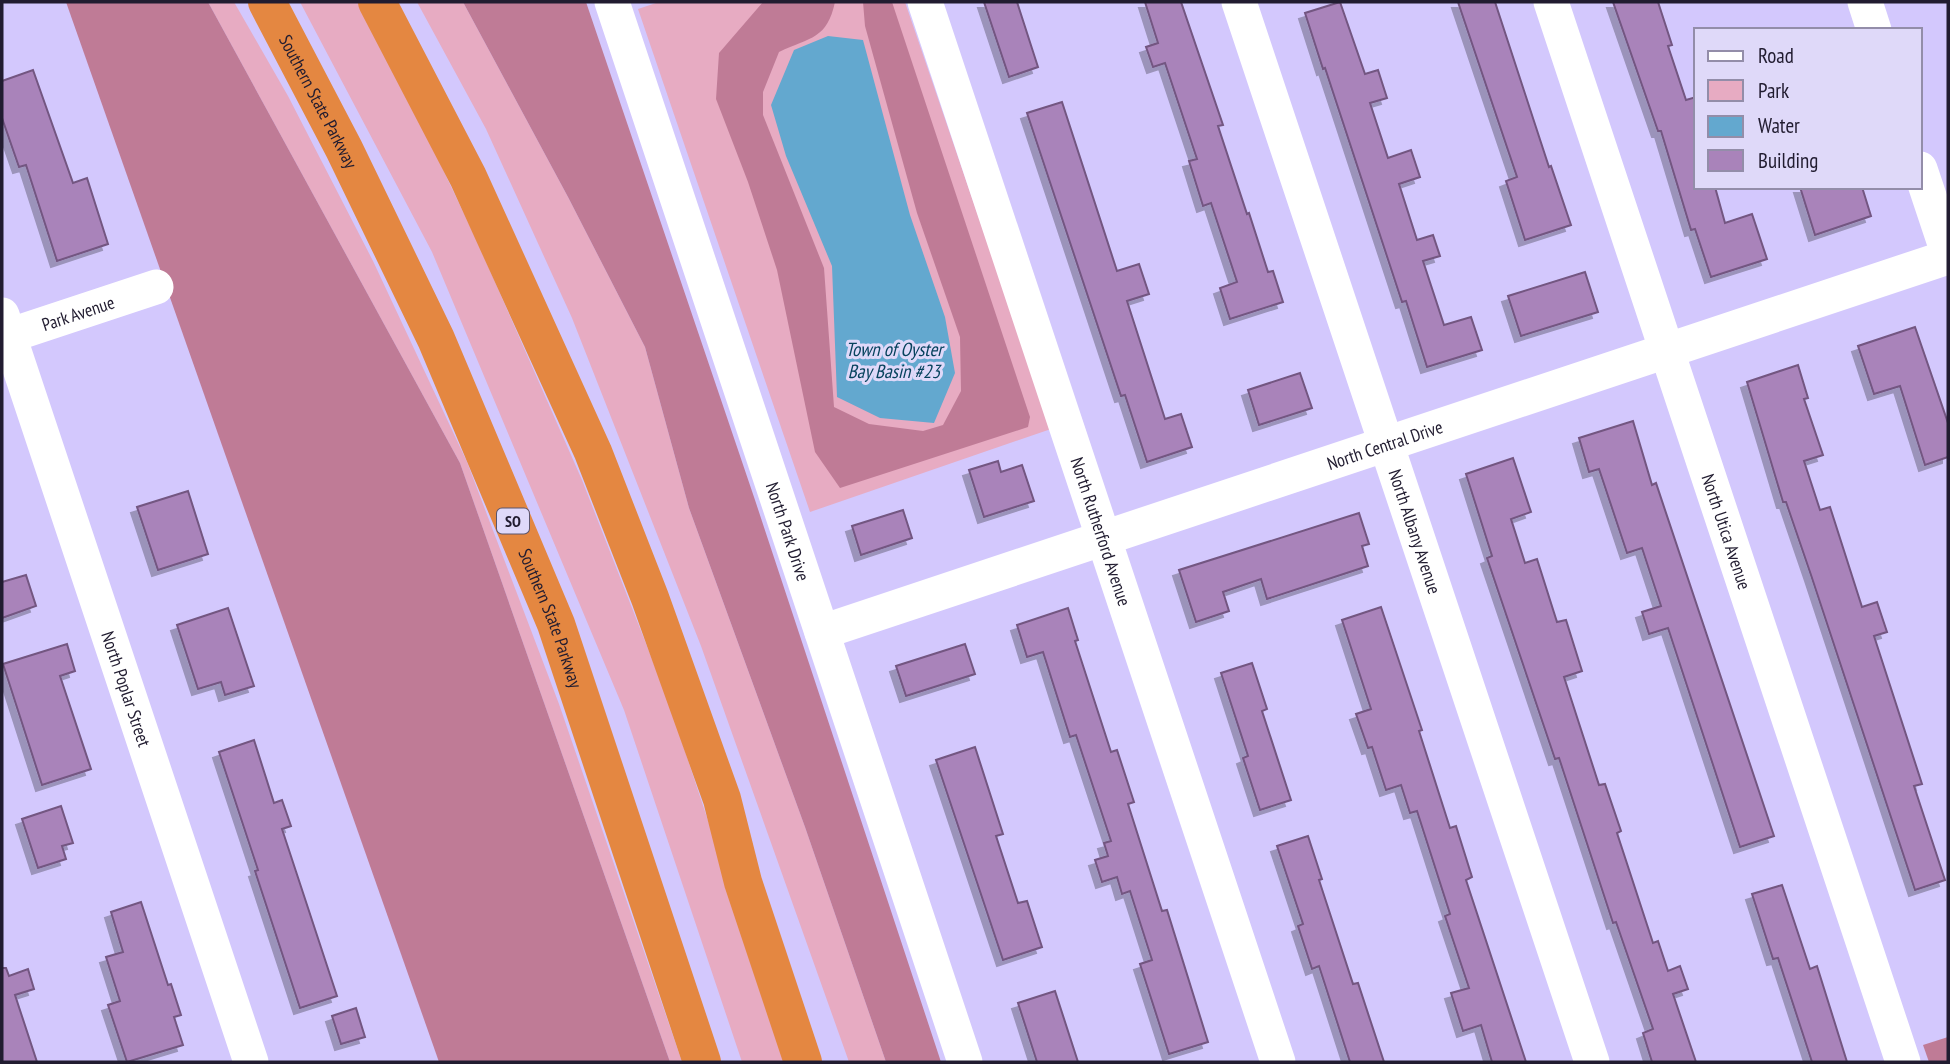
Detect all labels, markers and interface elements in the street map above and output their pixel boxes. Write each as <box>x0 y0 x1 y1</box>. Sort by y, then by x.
legend <box>1694 28 1922 189</box>
street label: Southern State Parkway <box>275 30 363 172</box>
text: Road <box>1758 42 1794 69</box>
text: Park <box>1758 77 1789 104</box>
text: Water <box>1758 112 1800 139</box>
text: Building <box>1758 147 1818 174</box>
street label: Park Avenue <box>39 290 117 336</box>
water label: Town of Oyster Bay Basin #23 <box>846 337 945 383</box>
street label: North Central Drive <box>1324 415 1445 475</box>
street label: North Rutherford Avenue <box>1066 454 1137 609</box>
street label: North Albany Avenue <box>1384 466 1447 597</box>
street label: North Utica Avenue <box>1697 471 1757 592</box>
street label: North Park Drive <box>761 479 815 584</box>
road number: SO <box>497 508 529 534</box>
street label: Southern State Parkway <box>514 545 588 691</box>
street label: North Poplar Street <box>97 628 157 750</box>

